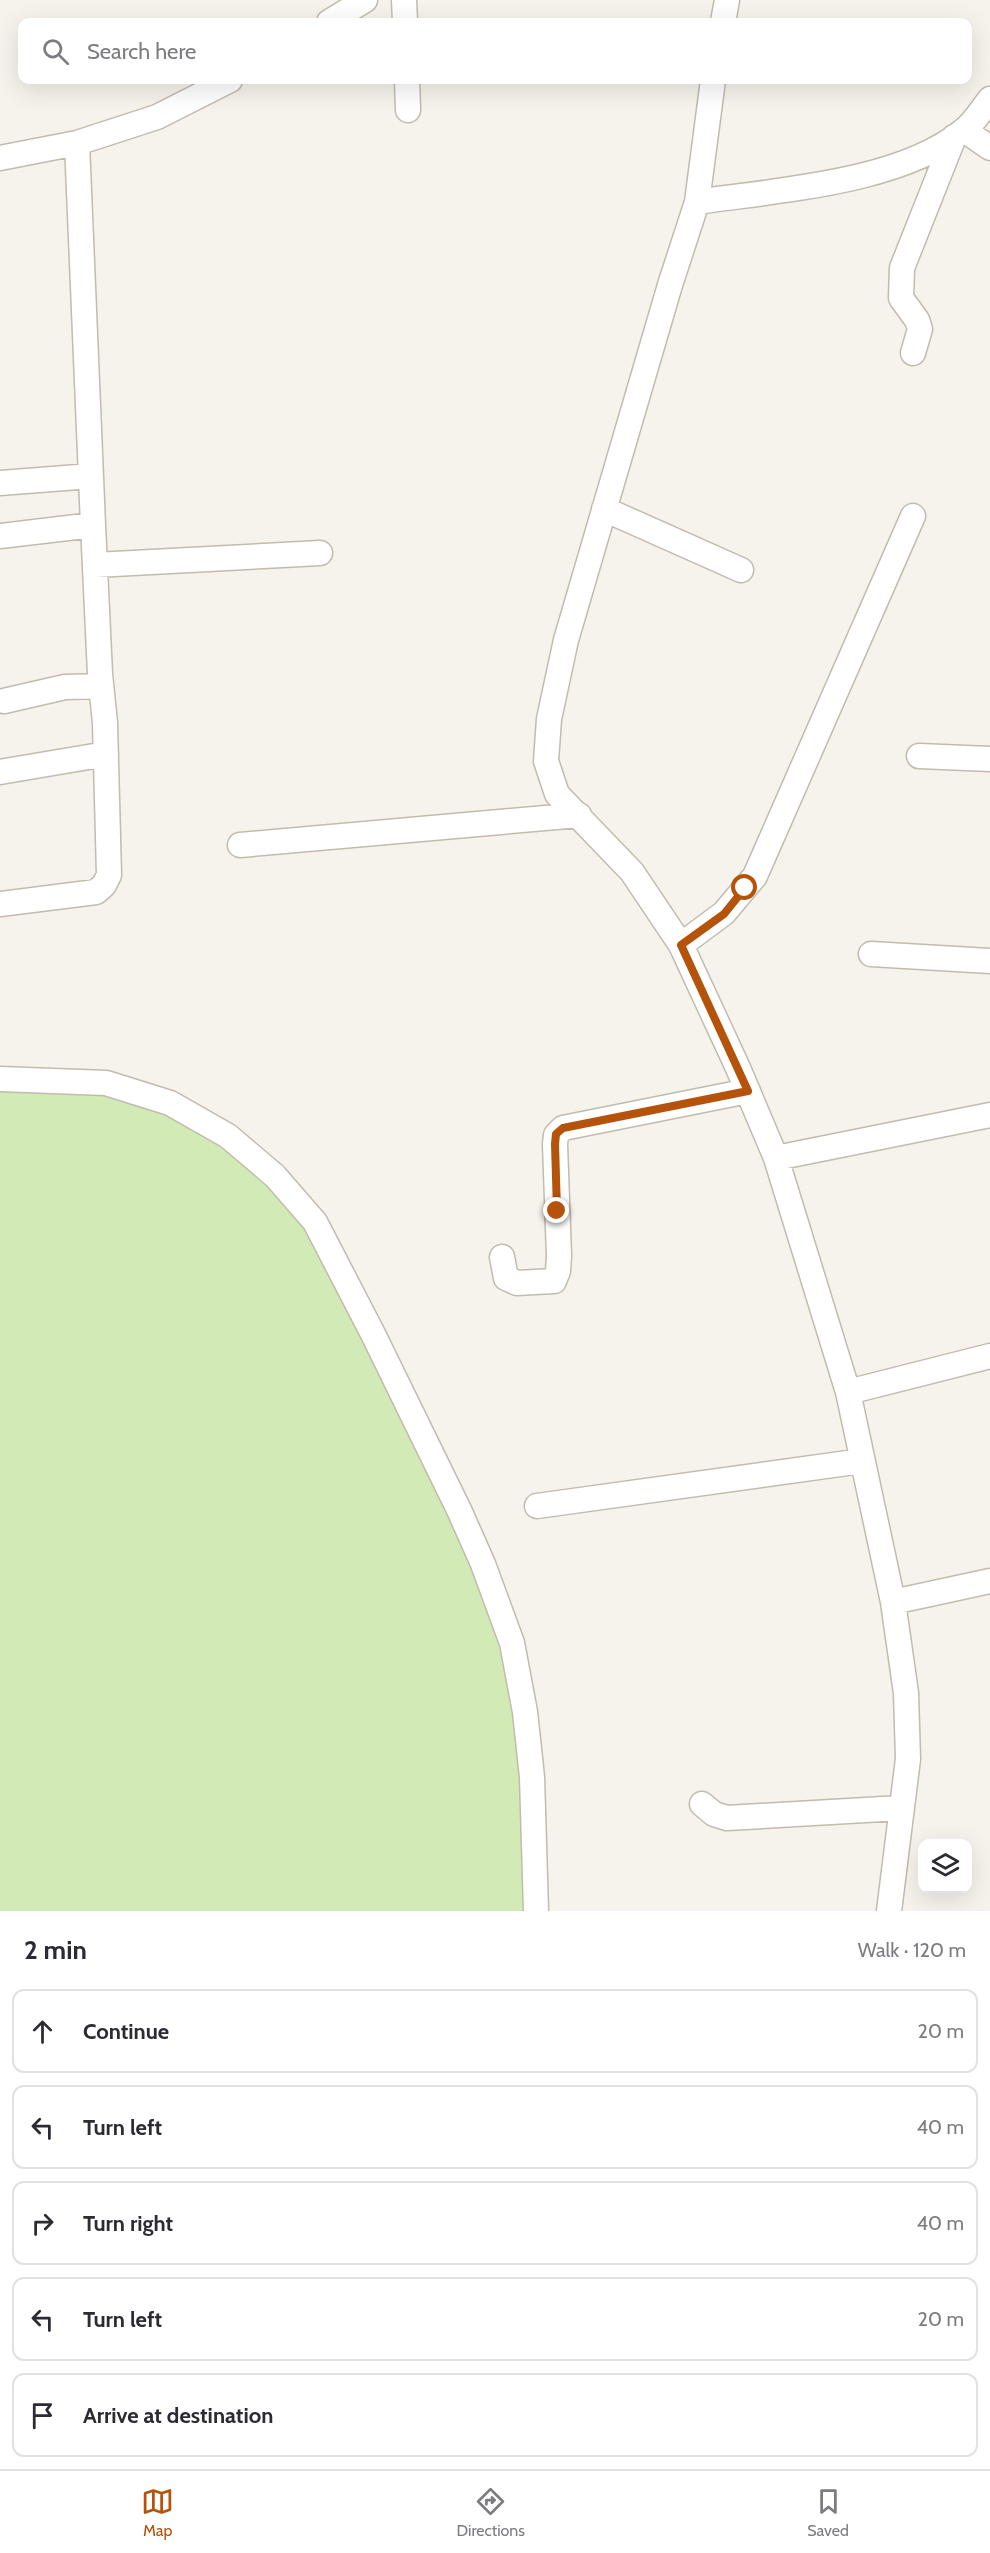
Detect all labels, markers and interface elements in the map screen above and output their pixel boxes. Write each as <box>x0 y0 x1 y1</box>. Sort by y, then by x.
search box <box>18 18 972 84</box>
icon: search <box>39 35 72 68</box>
text: Search here <box>87 38 196 65</box>
route start <box>731 874 757 900</box>
route end <box>543 1197 569 1223</box>
map controls <box>918 1839 972 1893</box>
button: layers <box>918 1839 972 1893</box>
text: 2 min <box>24 1934 87 1966</box>
text: Walk · 120 m <box>858 1938 966 1962</box>
icon: ahead <box>26 2015 59 2048</box>
text: Continue <box>83 2018 169 2045</box>
text: 20 m <box>918 2019 964 2043</box>
icon: left <box>26 2111 59 2144</box>
text: Turn left <box>83 2114 162 2141</box>
text: 40 m <box>916 2115 964 2139</box>
icon: right <box>26 2207 59 2240</box>
text: Turn right <box>83 2210 173 2237</box>
text: 40 m <box>916 2211 964 2235</box>
icon: left <box>26 2303 59 2336</box>
text: Turn left <box>83 2306 162 2333</box>
text: 20 m <box>918 2307 964 2331</box>
icon: arrive <box>26 2399 59 2432</box>
text: Arrive at destination <box>83 2402 273 2429</box>
tab: Map <box>141 2485 174 2540</box>
tab: Directions <box>457 2485 525 2540</box>
tab: Saved <box>807 2485 849 2540</box>

